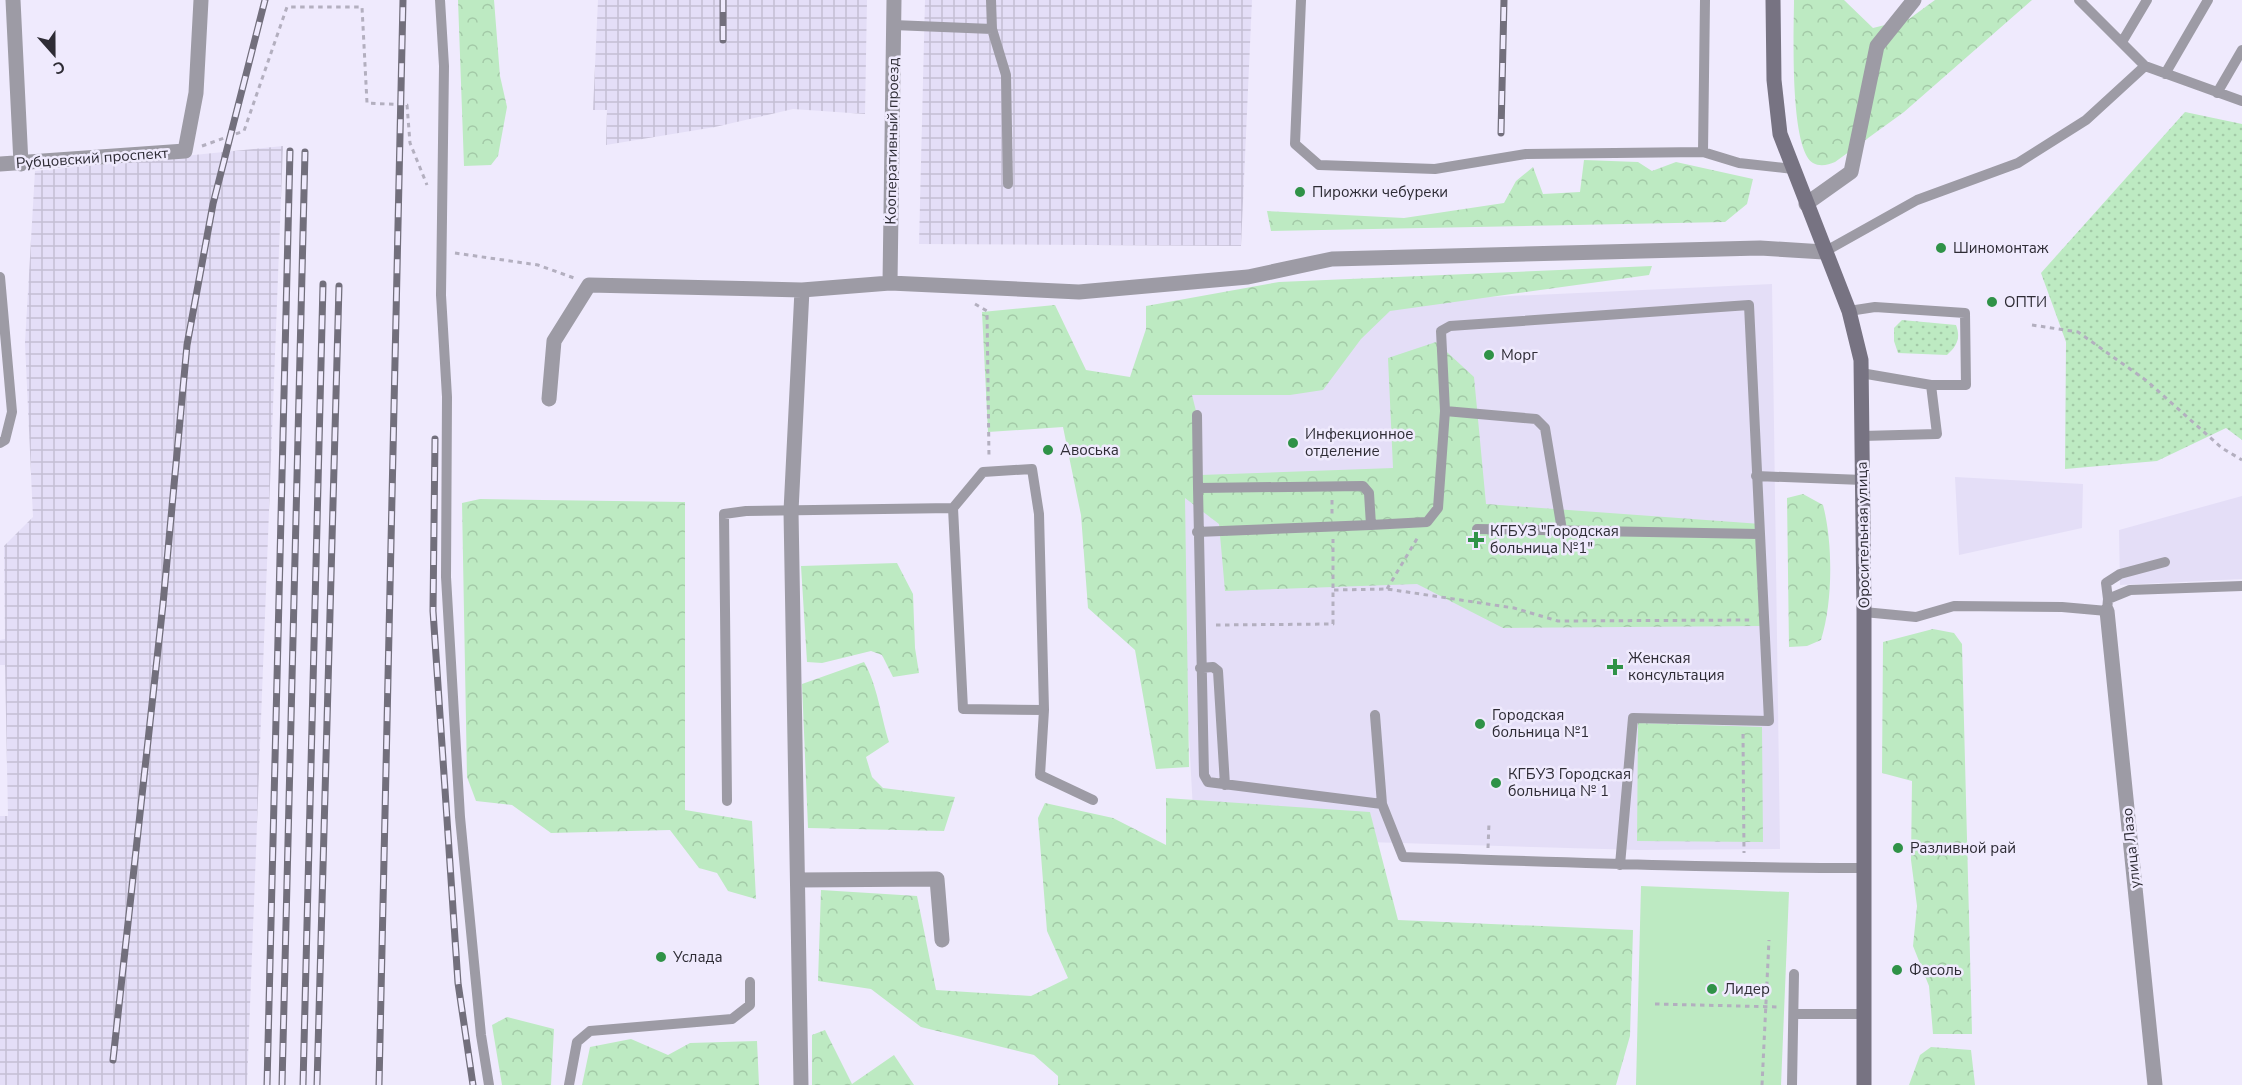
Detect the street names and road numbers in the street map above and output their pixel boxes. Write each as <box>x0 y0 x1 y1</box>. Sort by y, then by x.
street label: Кооперативный проезд <box>881 57 903 225</box>
street label: Рубцовский проспект <box>15 143 169 173</box>
street label: Оросительная улица <box>1852 461 1874 609</box>
street label: улица Лазо <box>2117 807 2145 889</box>

